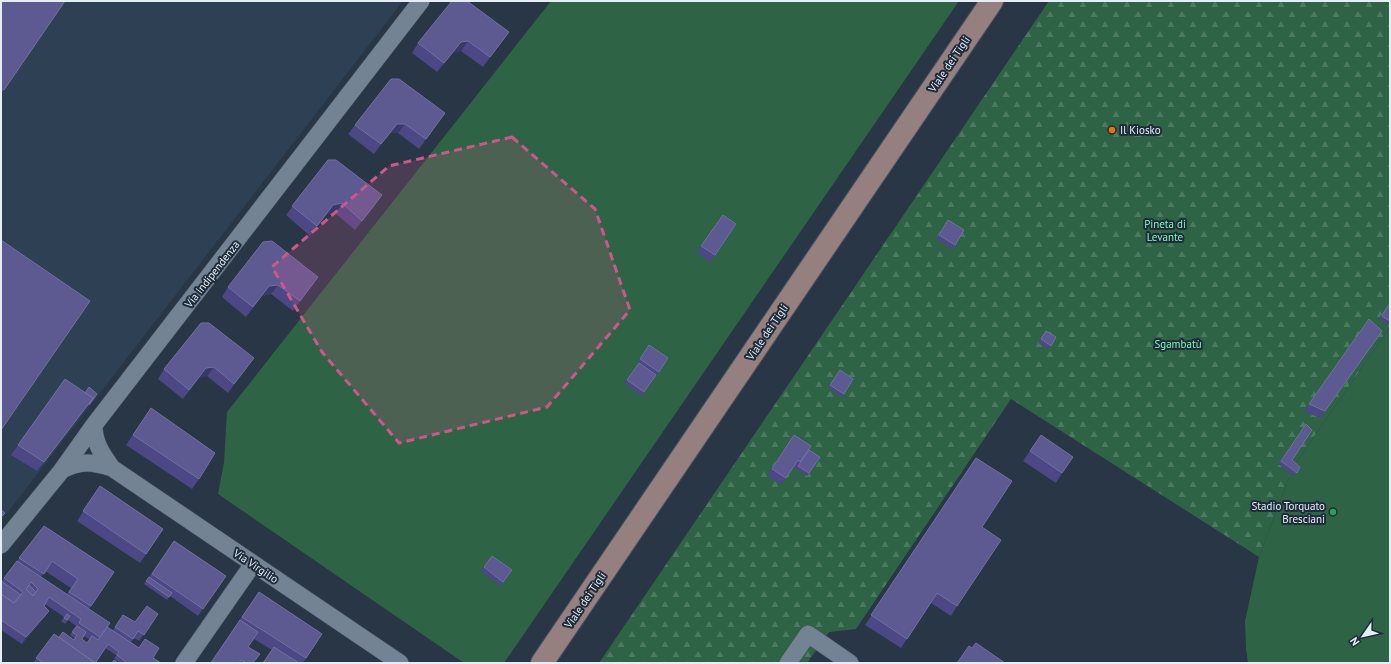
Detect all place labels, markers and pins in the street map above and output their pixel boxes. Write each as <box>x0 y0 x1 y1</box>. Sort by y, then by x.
place label: Il Kiosko <box>1120 123 1161 137</box>
marker: Il Kiosko <box>1107 125 1117 135</box>
place label: Stadio Torquato Bresciani <box>1251 499 1325 526</box>
marker: Stadio Torquato Bresciani <box>1328 507 1338 517</box>

